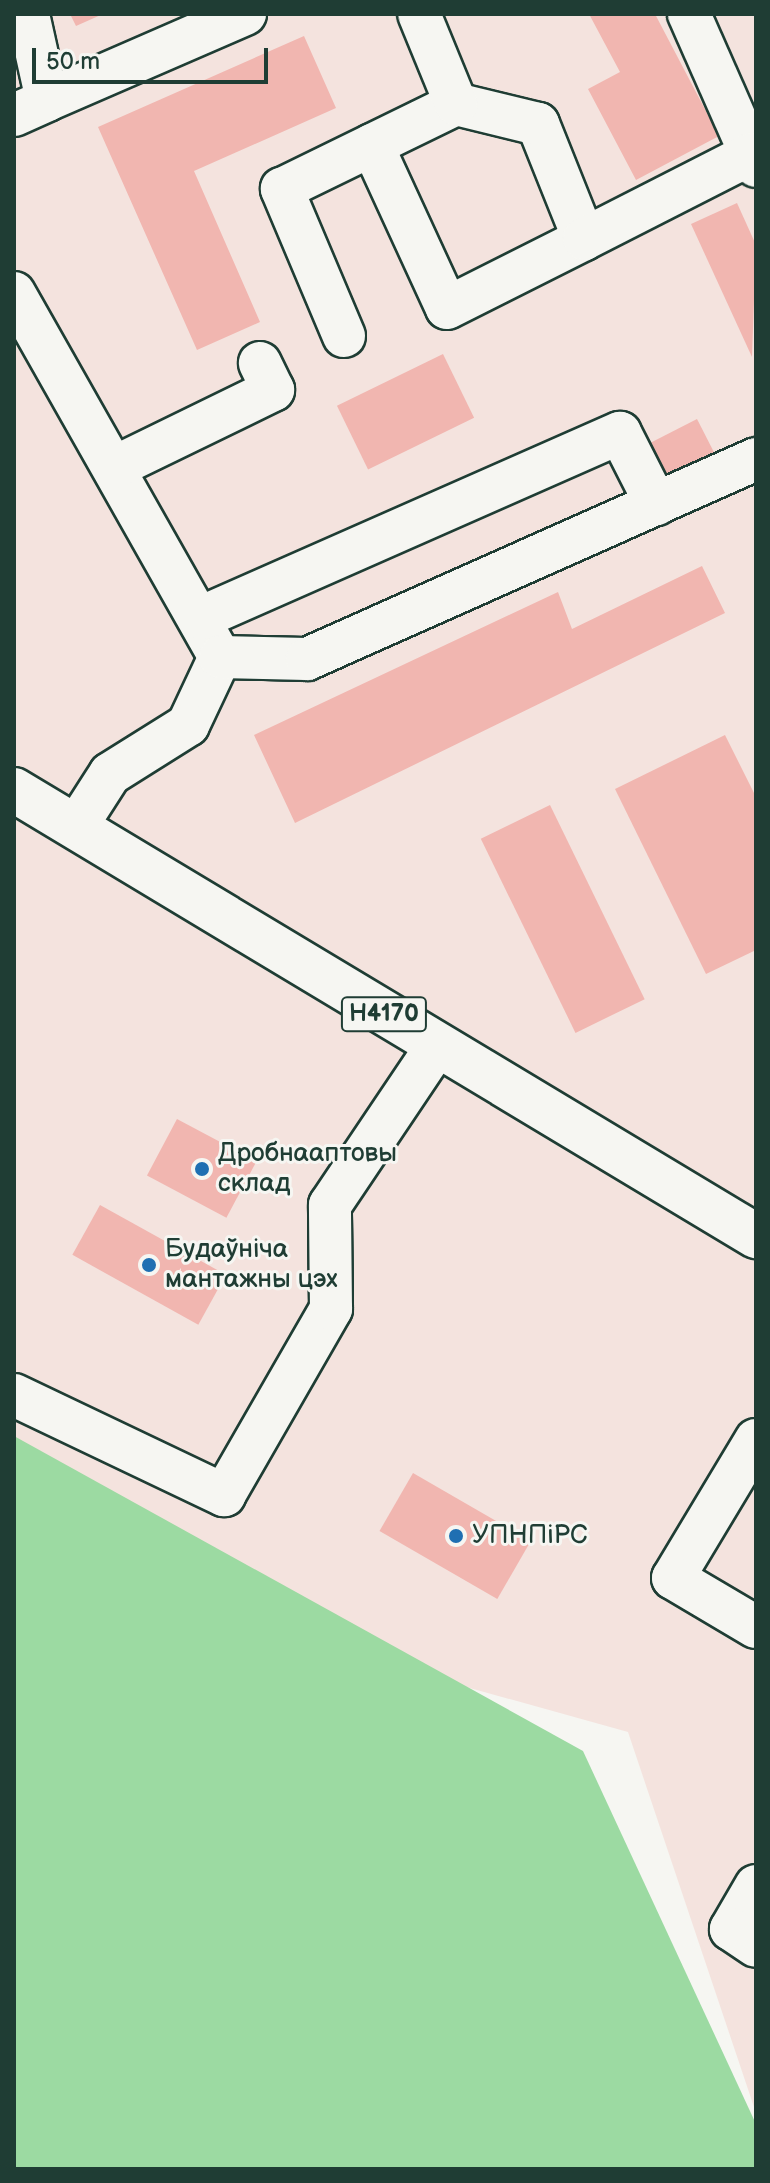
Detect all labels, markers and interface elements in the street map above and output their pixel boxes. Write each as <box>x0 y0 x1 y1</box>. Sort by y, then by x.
scale bar <box>36 32 272 82</box>
text: 50 m <box>46 47 100 76</box>
road number: Н4170 <box>340 994 428 1034</box>
place label: Дробнааптовы склад <box>218 1138 397 1200</box>
marker: Дробнааптовы склад <box>193 1160 211 1178</box>
place label: Будаўніча мантажны цэх <box>165 1234 338 1296</box>
marker: Будаўніча мантажны цэх <box>140 1256 158 1274</box>
place label: УПНПіРС <box>472 1520 588 1552</box>
marker: УПНПіРС <box>447 1527 465 1545</box>

